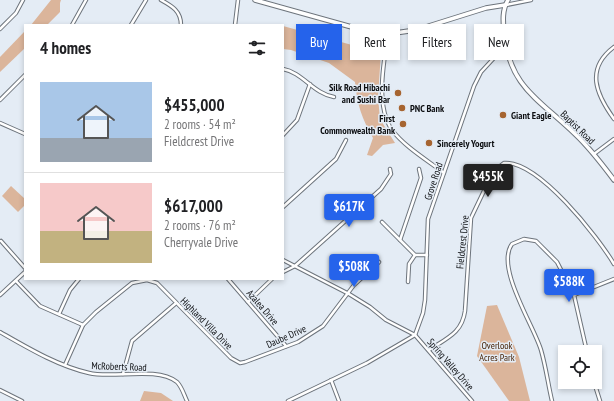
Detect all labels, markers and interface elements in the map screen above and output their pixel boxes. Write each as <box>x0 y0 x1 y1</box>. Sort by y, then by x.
chip: Buy <box>296 24 342 60</box>
chip: Rent <box>350 24 400 60</box>
chip: Filters <box>408 24 466 60</box>
chip: New <box>474 24 524 60</box>
text: 4 homes <box>40 37 91 59</box>
icon: filters <box>246 37 268 59</box>
place label: Silk Road Hibachi and Sushi Bar <box>329 81 390 106</box>
marker: Silk Road Hibachi and Sushi Bar <box>393 88 403 98</box>
text: $455,000 <box>164 94 225 116</box>
icon: home <box>72 98 120 146</box>
place label: PNC Bank <box>410 102 445 115</box>
marker: PNC Bank <box>397 103 407 113</box>
street label: Baptist Road <box>558 108 598 147</box>
place label: Giant Eagle <box>511 109 551 122</box>
marker: Giant Eagle <box>498 110 508 120</box>
place label: First Commonwealth Bank <box>320 112 396 137</box>
text: 2 rooms · 54 m² <box>164 116 236 133</box>
marker: First Commonwealth Bank <box>398 119 408 129</box>
text: Fieldcrest Drive <box>164 133 234 150</box>
place label: Sincerely Yogurt <box>437 137 494 150</box>
marker: Sincerely Yogurt <box>424 138 434 148</box>
street label: Grove Road <box>421 161 446 202</box>
pin: $455K <box>460 164 516 198</box>
text: $455K <box>472 168 504 185</box>
pin: $617K <box>321 194 377 228</box>
text: $617,000 <box>164 195 223 217</box>
text: $617K <box>333 198 365 215</box>
icon: home <box>72 199 120 247</box>
street label: Fieldcrest Drive <box>453 215 472 270</box>
text: 2 rooms · 76 m² <box>164 217 236 234</box>
text: Cherryvale Drive <box>164 234 238 251</box>
pin: $508K <box>326 254 382 288</box>
text: $508K <box>338 258 370 275</box>
pin: $588K <box>541 269 597 303</box>
text: $588K <box>553 273 585 290</box>
street label: Azalea Drive <box>244 287 282 328</box>
street label: Highland Villa Drive <box>178 294 236 352</box>
street label: Daube Drive <box>264 322 308 351</box>
street label: Spring Valley Drive <box>424 336 477 393</box>
park label: Overlook Acres Park <box>479 339 515 364</box>
map controls <box>558 345 602 389</box>
button: locate <box>558 345 602 389</box>
street label: McRoberts Road <box>91 359 147 374</box>

